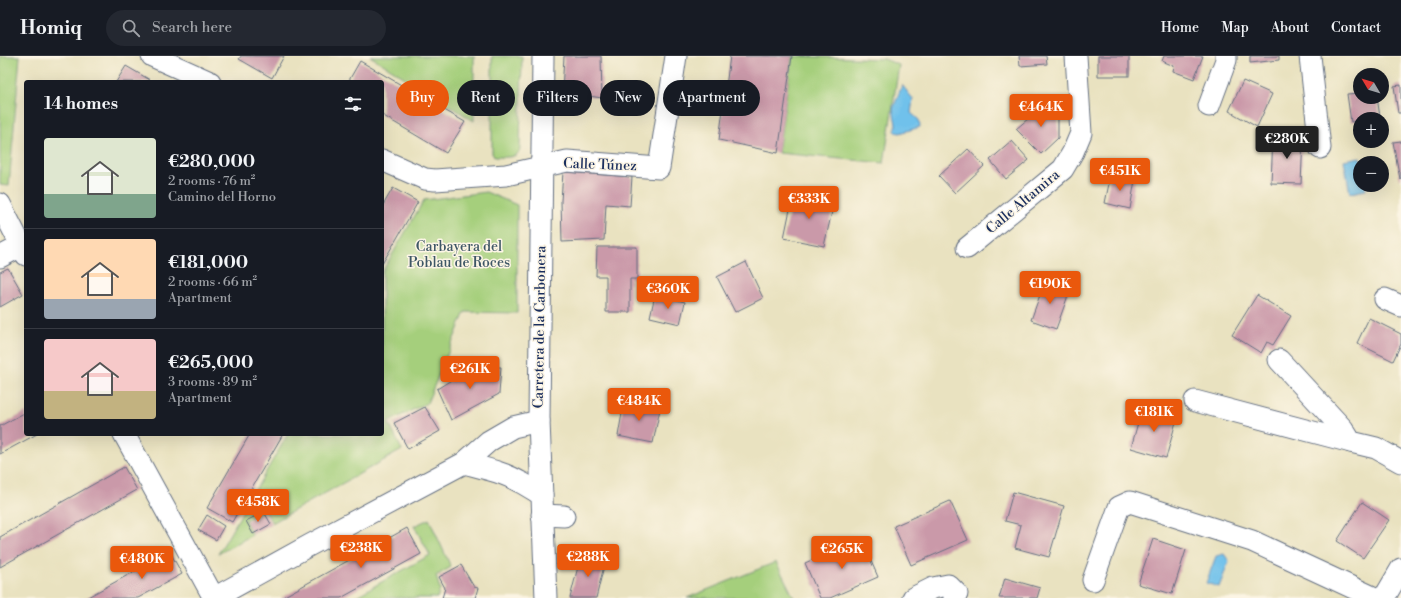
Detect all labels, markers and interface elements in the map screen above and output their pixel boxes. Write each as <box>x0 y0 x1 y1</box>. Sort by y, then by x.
search box <box>106 10 386 46</box>
text: Homiq <box>20 16 82 40</box>
icon: search <box>120 17 142 39</box>
text: Search here <box>152 18 232 37</box>
text: Home <box>1161 19 1199 37</box>
text: Map <box>1221 19 1249 37</box>
text: About <box>1271 19 1309 37</box>
text: Contact <box>1331 19 1381 37</box>
north arrow <box>1353 68 1389 104</box>
map controls <box>1353 68 1389 192</box>
chip: Buy <box>396 80 449 116</box>
chip: Rent <box>457 80 515 116</box>
chip: Filters <box>523 80 592 116</box>
chip: New <box>600 80 655 116</box>
chip: Apartment <box>663 80 760 116</box>
text: 14 homes <box>44 93 118 115</box>
icon: filters <box>342 93 364 115</box>
pin: €464K <box>1013 94 1069 128</box>
text: €464K <box>1019 99 1063 115</box>
button: + <box>1353 112 1389 148</box>
pin: €280K <box>1259 126 1315 160</box>
text: €280K <box>1265 131 1309 147</box>
text: €280,000 <box>168 151 255 173</box>
icon: home <box>76 154 124 202</box>
street label: Calle Túnez <box>563 155 637 175</box>
button: − <box>1353 156 1389 192</box>
pin: €451K <box>1092 158 1148 192</box>
text: €451K <box>1099 163 1141 179</box>
street label: Calle Altamira <box>982 165 1064 238</box>
text: 2 rooms · 76 m² <box>168 173 255 189</box>
pin: €333K <box>781 186 837 220</box>
text: Camino del Horno <box>168 189 276 205</box>
text: €333K <box>788 191 830 207</box>
park label: Carbayera del Poblau de Roces <box>408 238 510 272</box>
street label: Carretera de la Carbonera <box>530 244 550 409</box>
text: €181,000 <box>168 252 248 274</box>
icon: home <box>76 255 124 303</box>
pin: €190K <box>1022 271 1078 305</box>
text: 2 rooms · 66 m² <box>168 274 257 290</box>
pin: €360K <box>640 276 696 310</box>
text: €190K <box>1029 276 1071 292</box>
text: €360K <box>646 281 690 297</box>
text: Apartment <box>168 290 232 306</box>
text: €265,000 <box>168 352 253 374</box>
icon: home <box>76 355 124 403</box>
pin: €261K <box>442 356 498 390</box>
text: €261K <box>449 361 491 377</box>
text: 3 rooms · 89 m² <box>168 374 257 390</box>
pin: €484K <box>611 388 667 422</box>
text: Apartment <box>168 390 232 406</box>
text: €484K <box>617 393 661 409</box>
pin: €181K <box>1126 399 1182 433</box>
text: €181K <box>1134 404 1174 420</box>
pin: €458K <box>230 489 286 523</box>
text: €458K <box>236 494 280 510</box>
pin: €238K <box>333 535 389 569</box>
pin: €265K <box>814 536 870 570</box>
text: €238K <box>339 540 383 556</box>
text: €265K <box>820 541 864 557</box>
pin: €288K <box>560 544 616 578</box>
pin: €480K <box>114 546 170 580</box>
text: €288K <box>566 549 610 565</box>
text: €480K <box>119 551 165 567</box>

